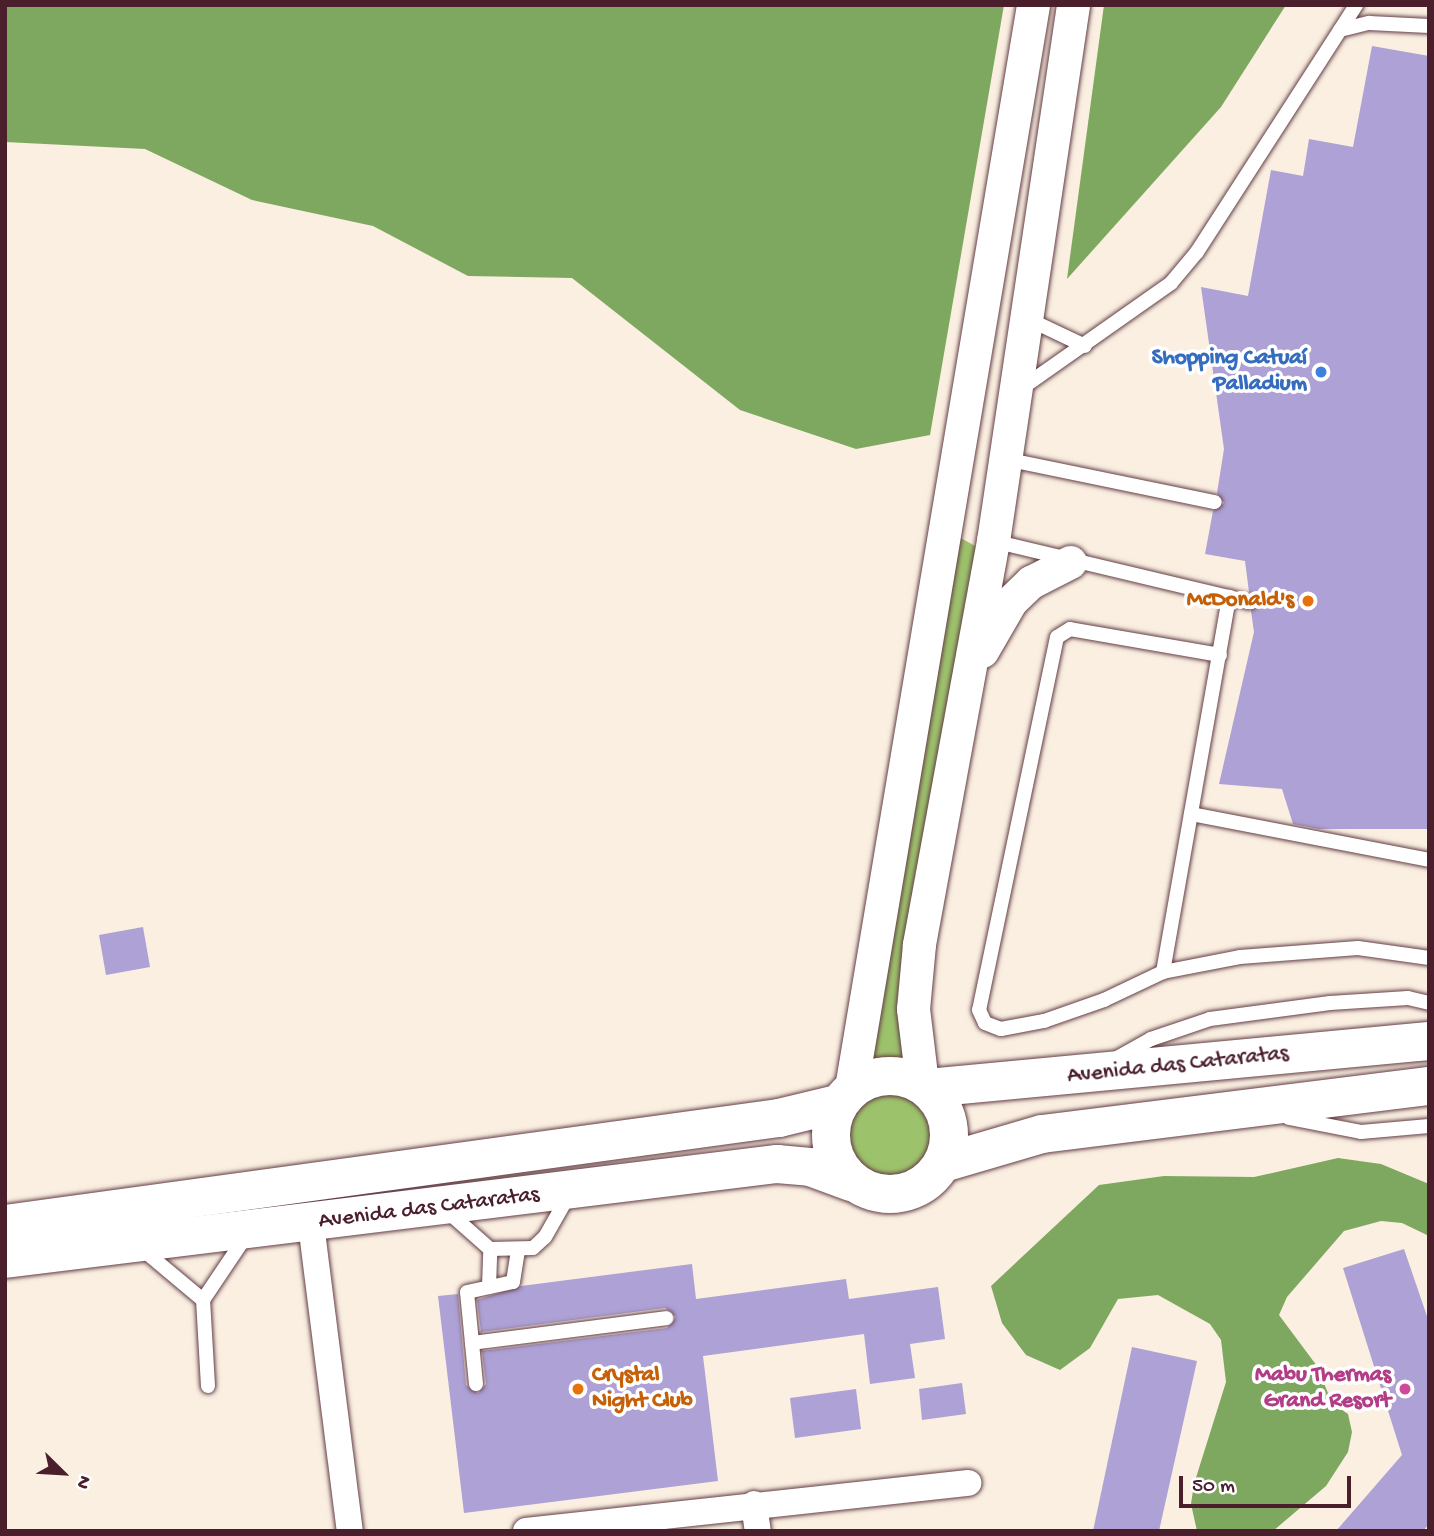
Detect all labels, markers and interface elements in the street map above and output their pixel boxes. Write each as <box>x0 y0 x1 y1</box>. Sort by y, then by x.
place label: Shopping Catuaí Palladium <box>1152 345 1307 399</box>
marker: Shopping Catuaí Palladium <box>1313 364 1329 380</box>
place label: McDonald's <box>1187 587 1294 615</box>
marker: McDonald's <box>1300 593 1316 609</box>
street label: Avenida das Cataratas <box>1066 1041 1290 1091</box>
street label: Avenida das Cataratas <box>317 1182 541 1236</box>
place label: Crystal Night Club <box>592 1362 693 1416</box>
place label: Mabu Thermas Grand Resort <box>1255 1362 1391 1416</box>
marker: Crystal Night Club <box>570 1381 586 1397</box>
marker: Mabu Thermas Grand Resort <box>1397 1381 1413 1397</box>
north arrow <box>28 1438 98 1508</box>
scale bar <box>1182 1462 1354 1506</box>
text: N <box>70 1471 96 1492</box>
text: 50 m <box>1192 1475 1235 1500</box>

